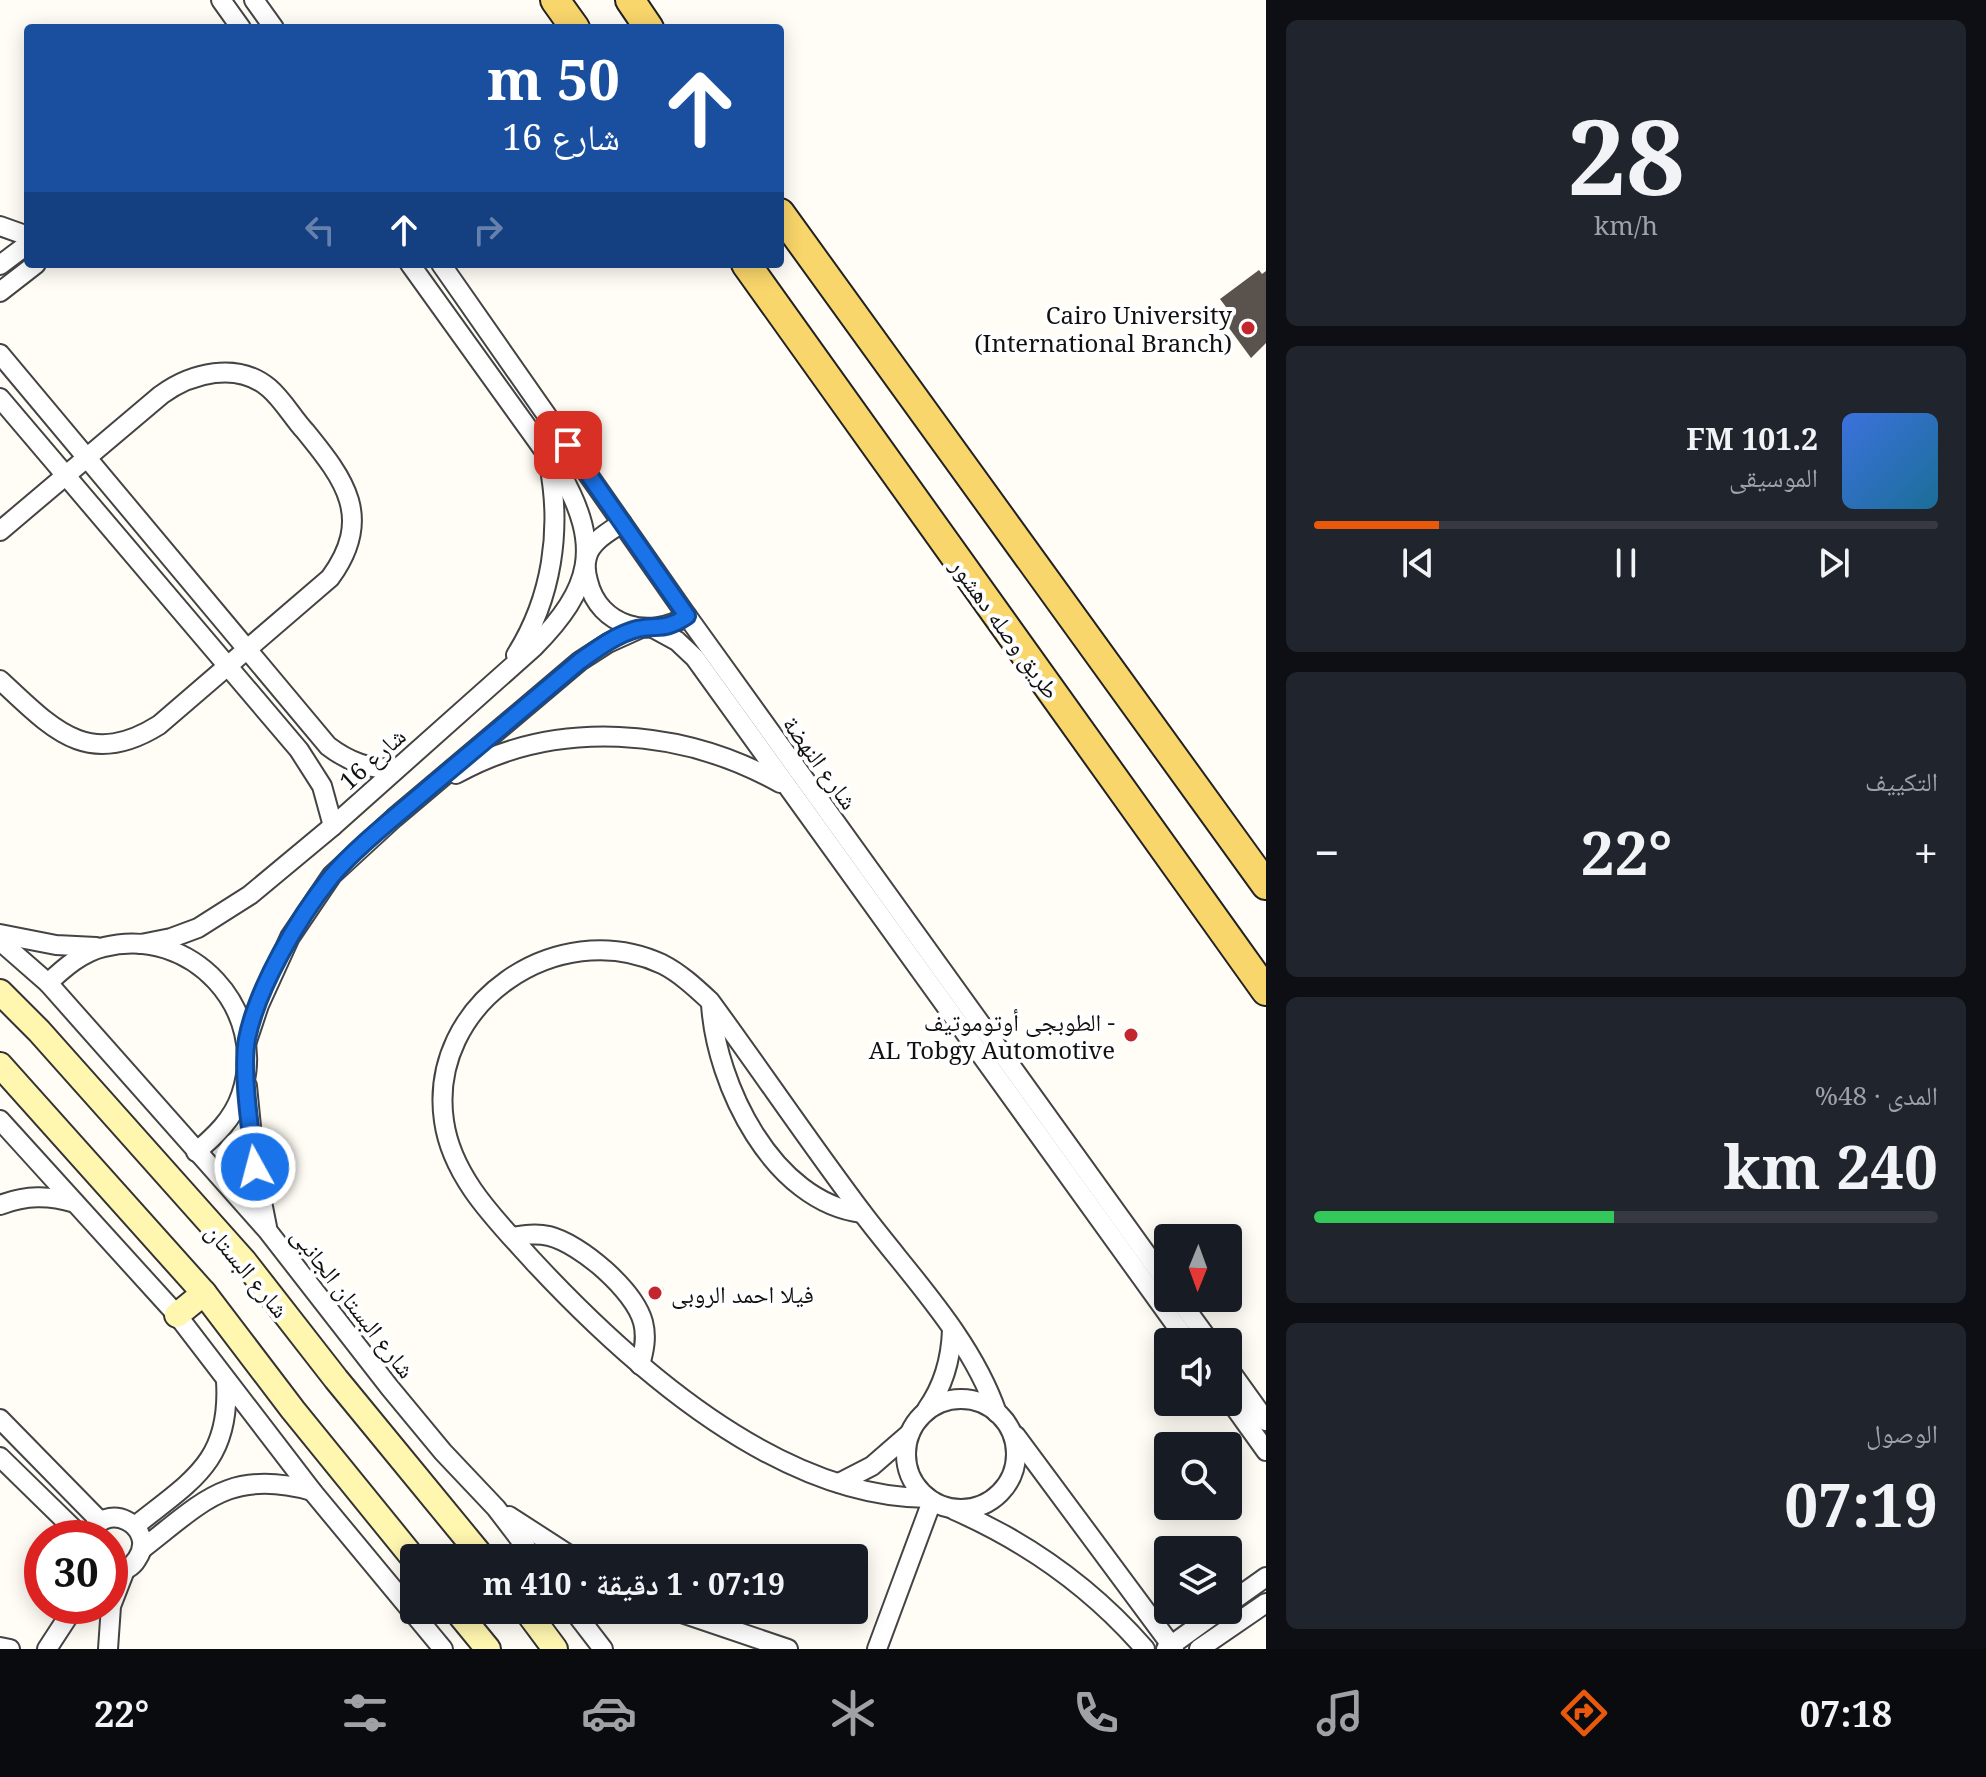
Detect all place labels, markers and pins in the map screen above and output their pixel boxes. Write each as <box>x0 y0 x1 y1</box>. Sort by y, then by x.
place label: Cairo University (International Branch) <box>974 298 1232 359</box>
marker: Cairo University (International Branch) <box>1239 319 1257 337</box>
pin <box>534 411 602 479</box>
place label: الطوبجى أوتوموتيف - AL Tobgy Automotive <box>869 1005 1115 1066</box>
marker: الطوبجى أوتوموتيف - AL Tobgy Automotive <box>1122 1026 1140 1044</box>
place label: فيلا احمد الروبى <box>671 1277 814 1310</box>
marker: فيلا احمد الروبى <box>646 1284 664 1302</box>

